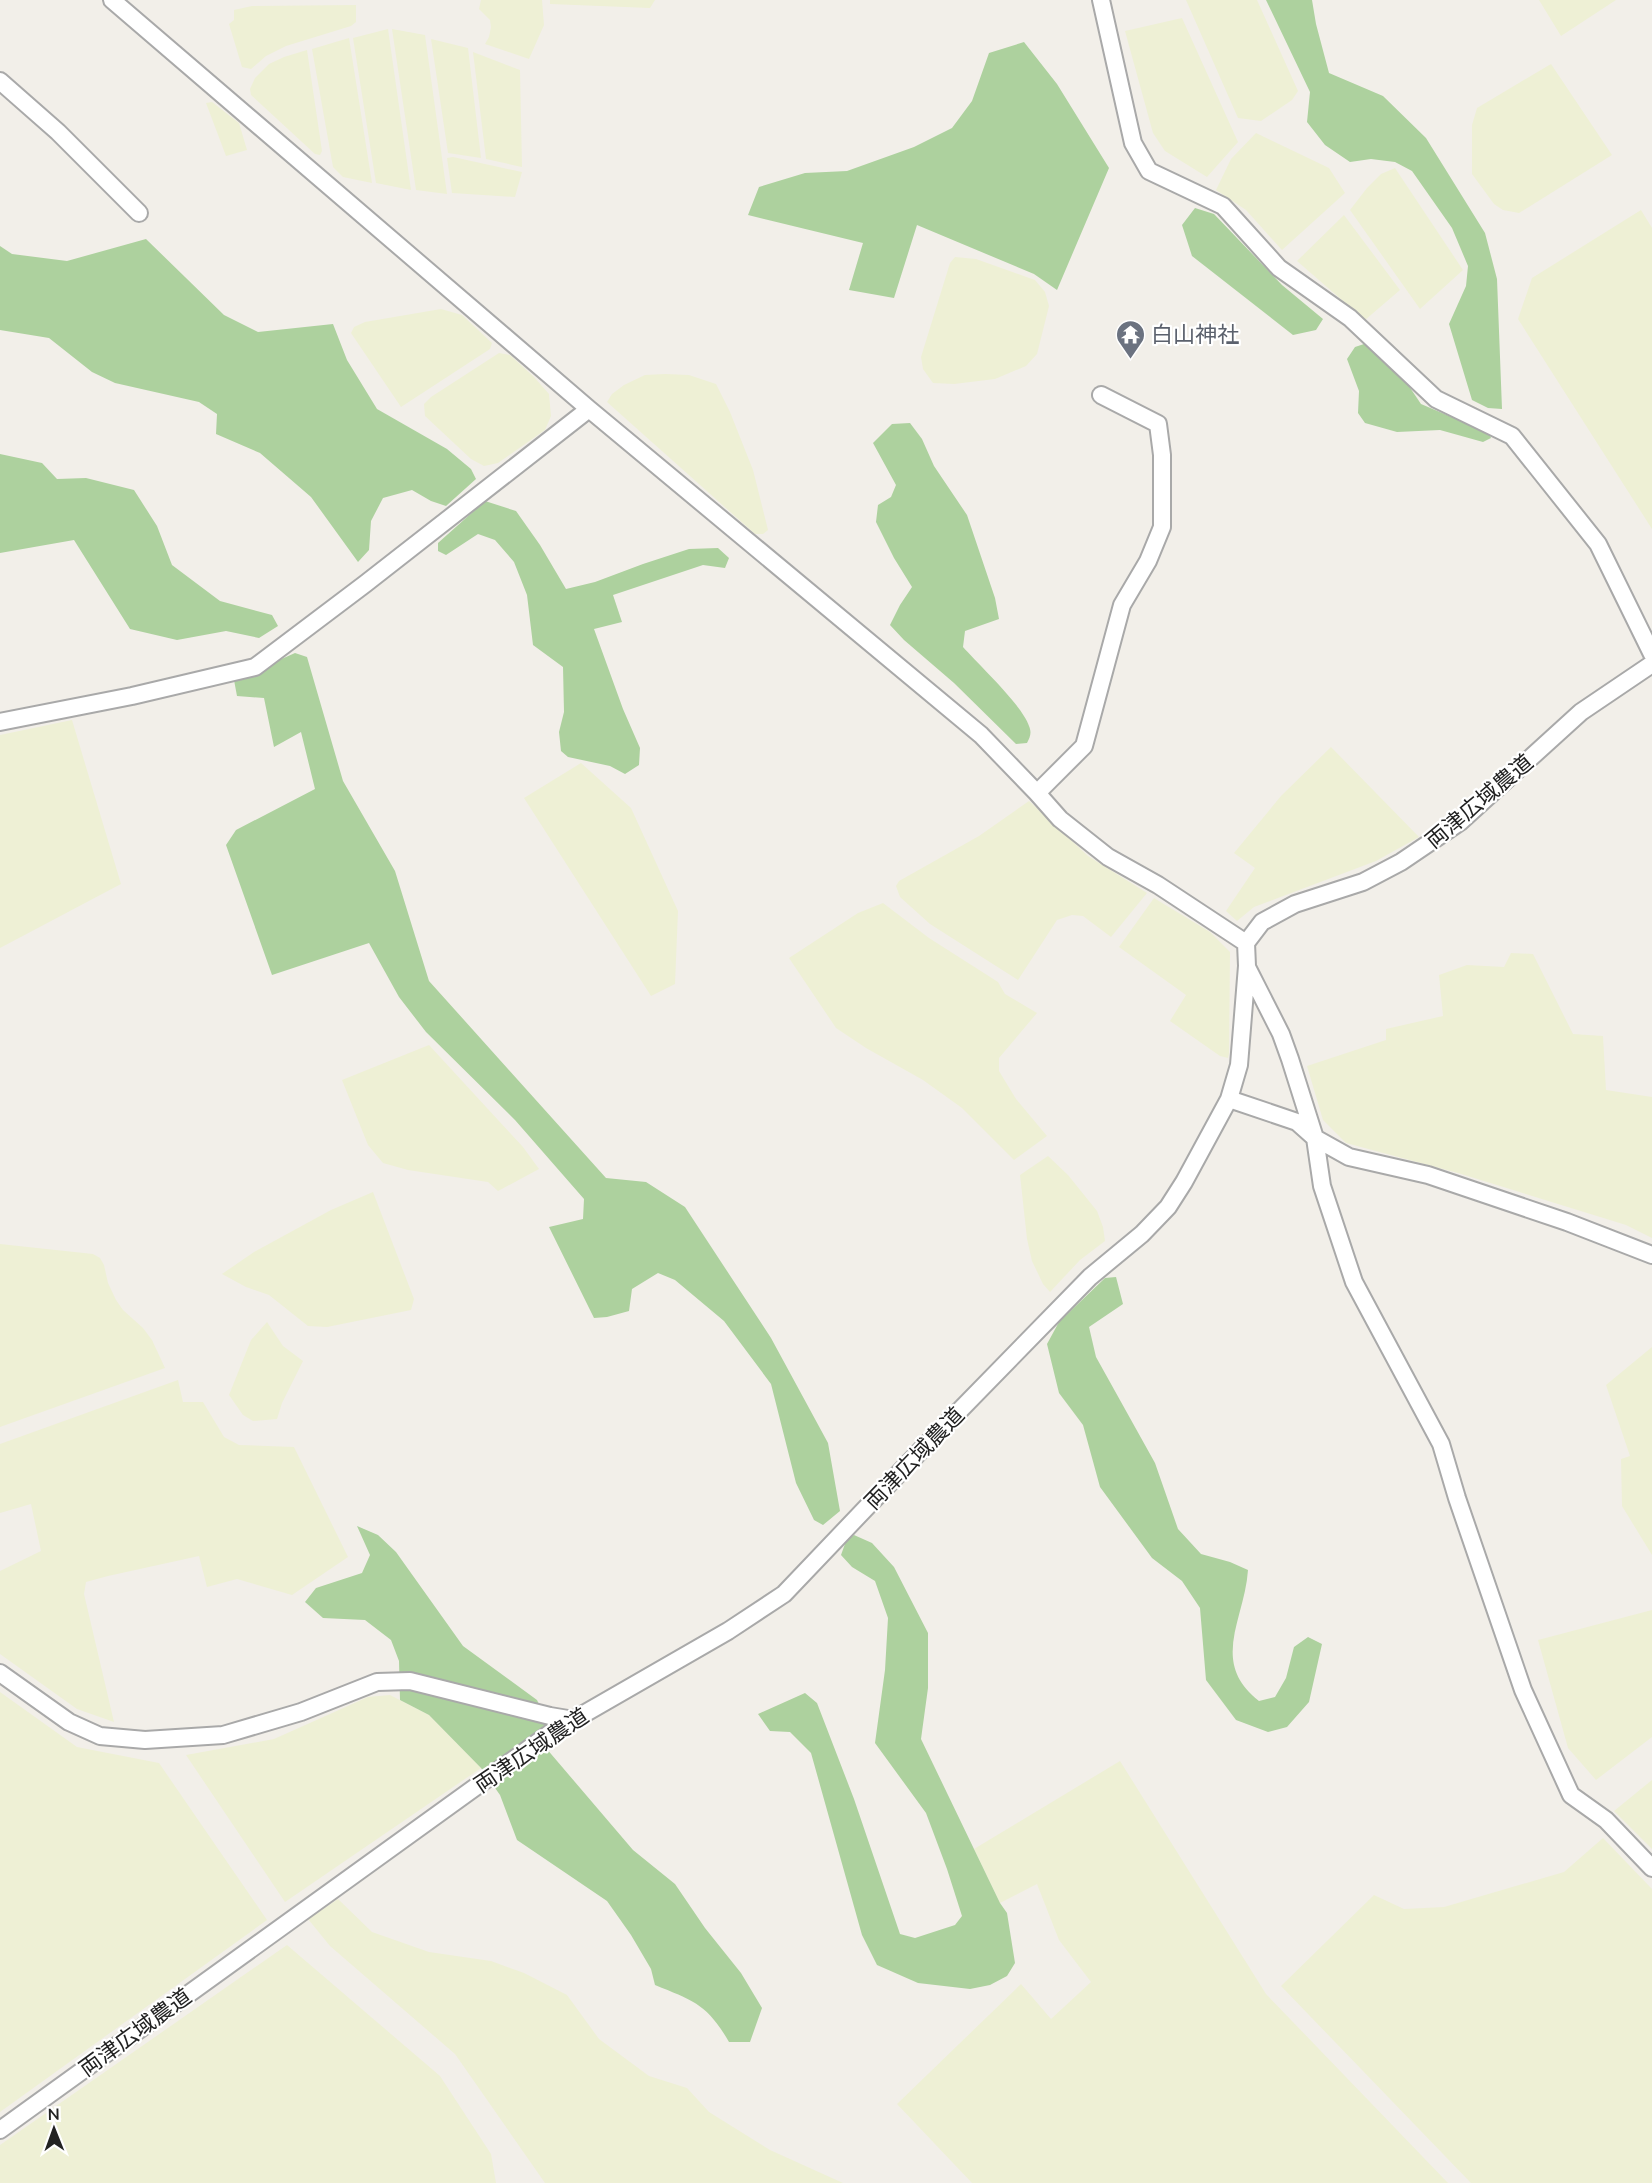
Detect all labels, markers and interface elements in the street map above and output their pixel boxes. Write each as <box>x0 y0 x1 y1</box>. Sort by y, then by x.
temple icon: 白山神社 <box>1114 318 1146 360</box>
place label: 白山神社 <box>1151 320 1239 348</box>
street label: 両津広域農道 <box>1419 748 1539 854</box>
street label: 両津広域農道 <box>858 1401 970 1515</box>
street label: 両津広域農道 <box>468 1701 594 1799</box>
street label: 両津広域農道 <box>73 1982 197 2082</box>
north arrow <box>24 2099 84 2159</box>
text: N <box>48 2104 60 2124</box>

